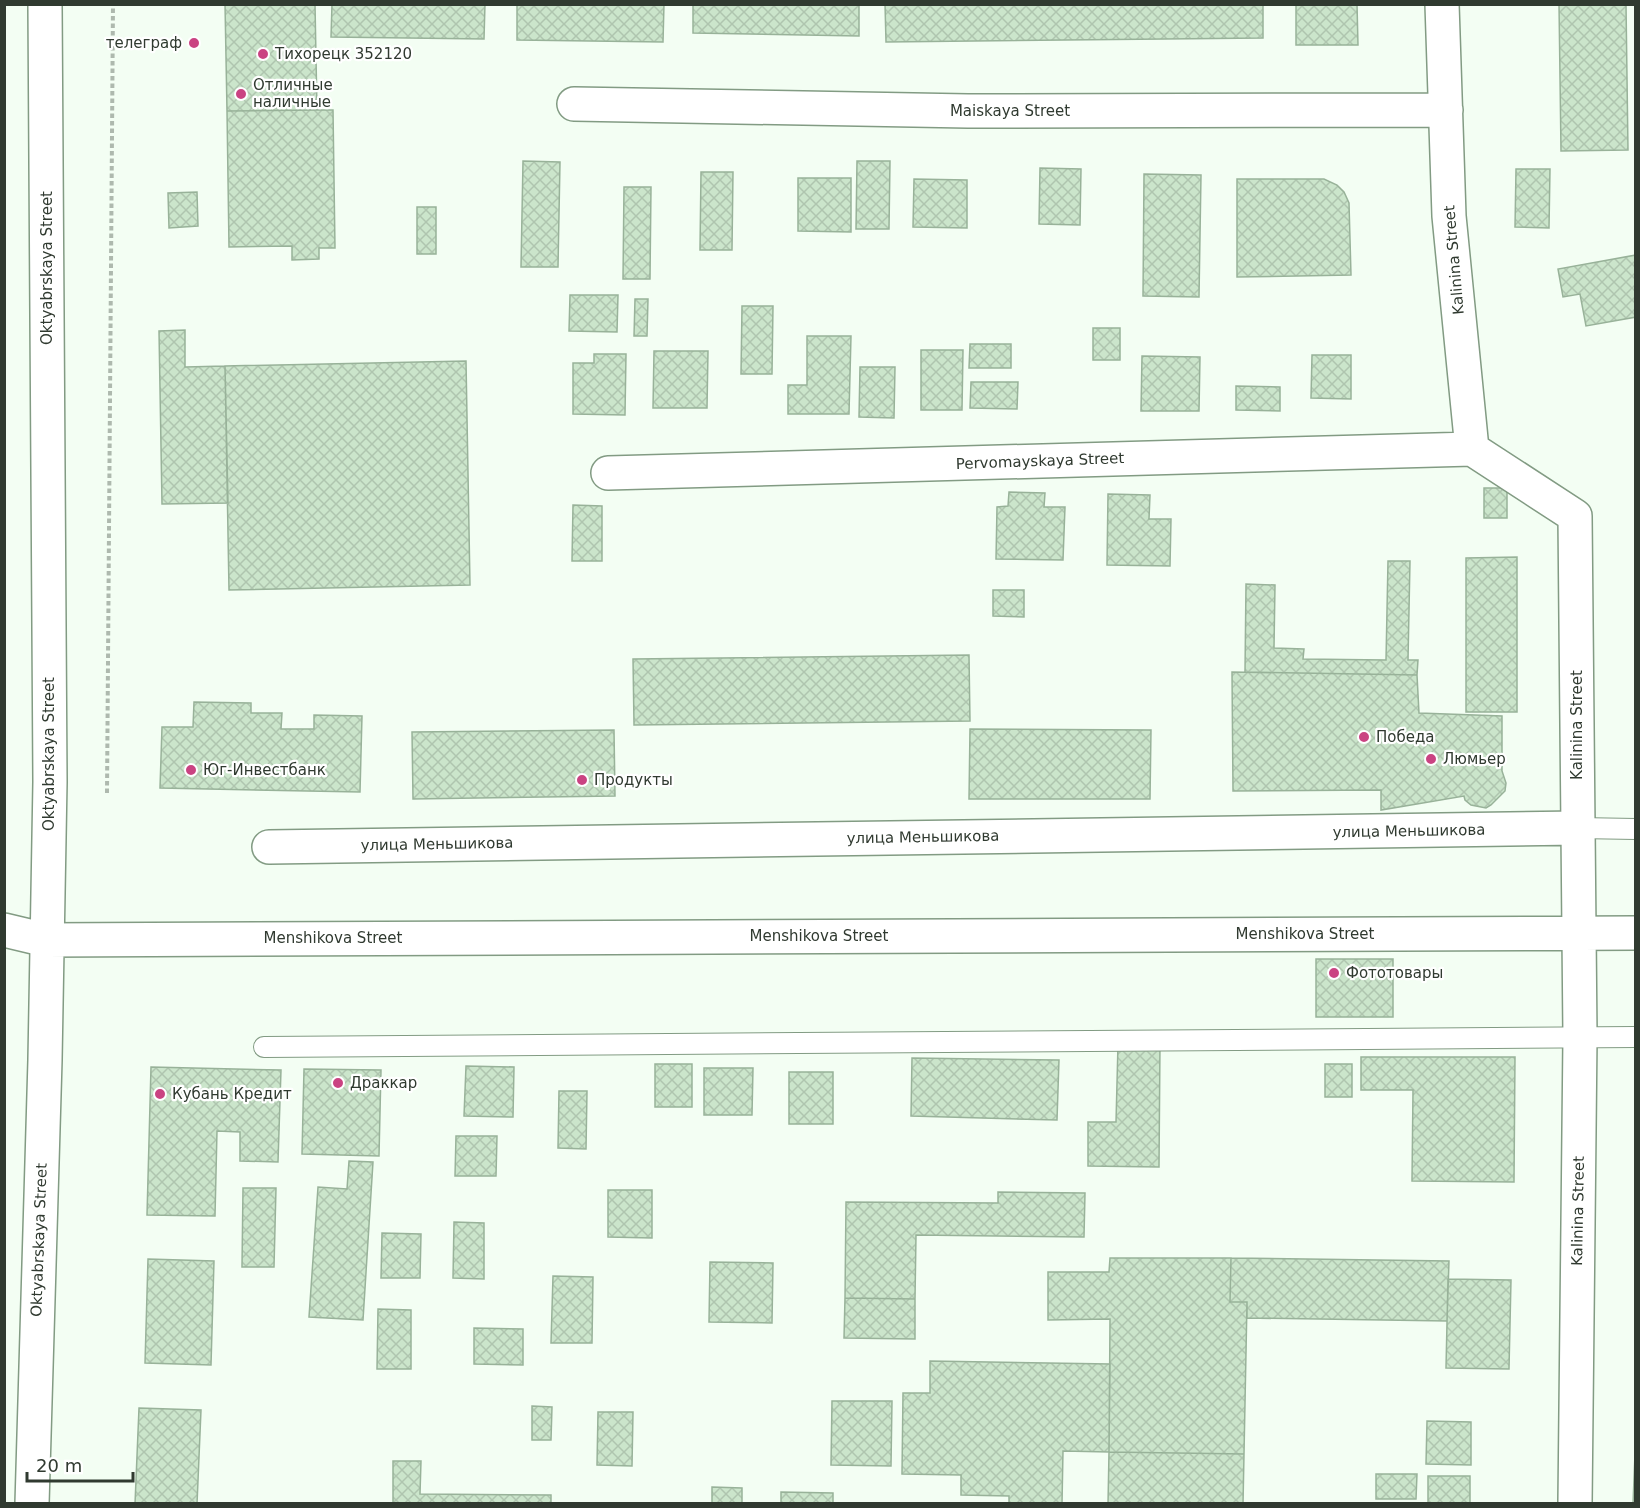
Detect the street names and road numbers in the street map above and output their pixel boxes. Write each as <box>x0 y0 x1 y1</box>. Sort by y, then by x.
street label: Maiskaya Street <box>950 102 1070 120</box>
street label: Oktyabrskaya Street <box>38 191 56 345</box>
street label: Kalinina Street <box>1440 204 1468 315</box>
street label: Pervomayskaya Street <box>955 449 1125 473</box>
street label: Kalinina Street <box>1568 670 1586 780</box>
street label: Oktyabrskaya Street <box>40 677 58 831</box>
street label: улица Меньшикова <box>1332 821 1486 841</box>
street label: улица Меньшикова <box>846 827 1000 847</box>
street label: улица Меньшикова <box>360 834 514 854</box>
street label: Menshikova Street <box>1236 925 1375 943</box>
street label: Menshikova Street <box>750 927 889 945</box>
street label: Menshikova Street <box>264 929 403 947</box>
street label: Kalinina Street <box>1568 1156 1588 1266</box>
street label: Oktyabrskaya Street <box>27 1163 51 1317</box>

